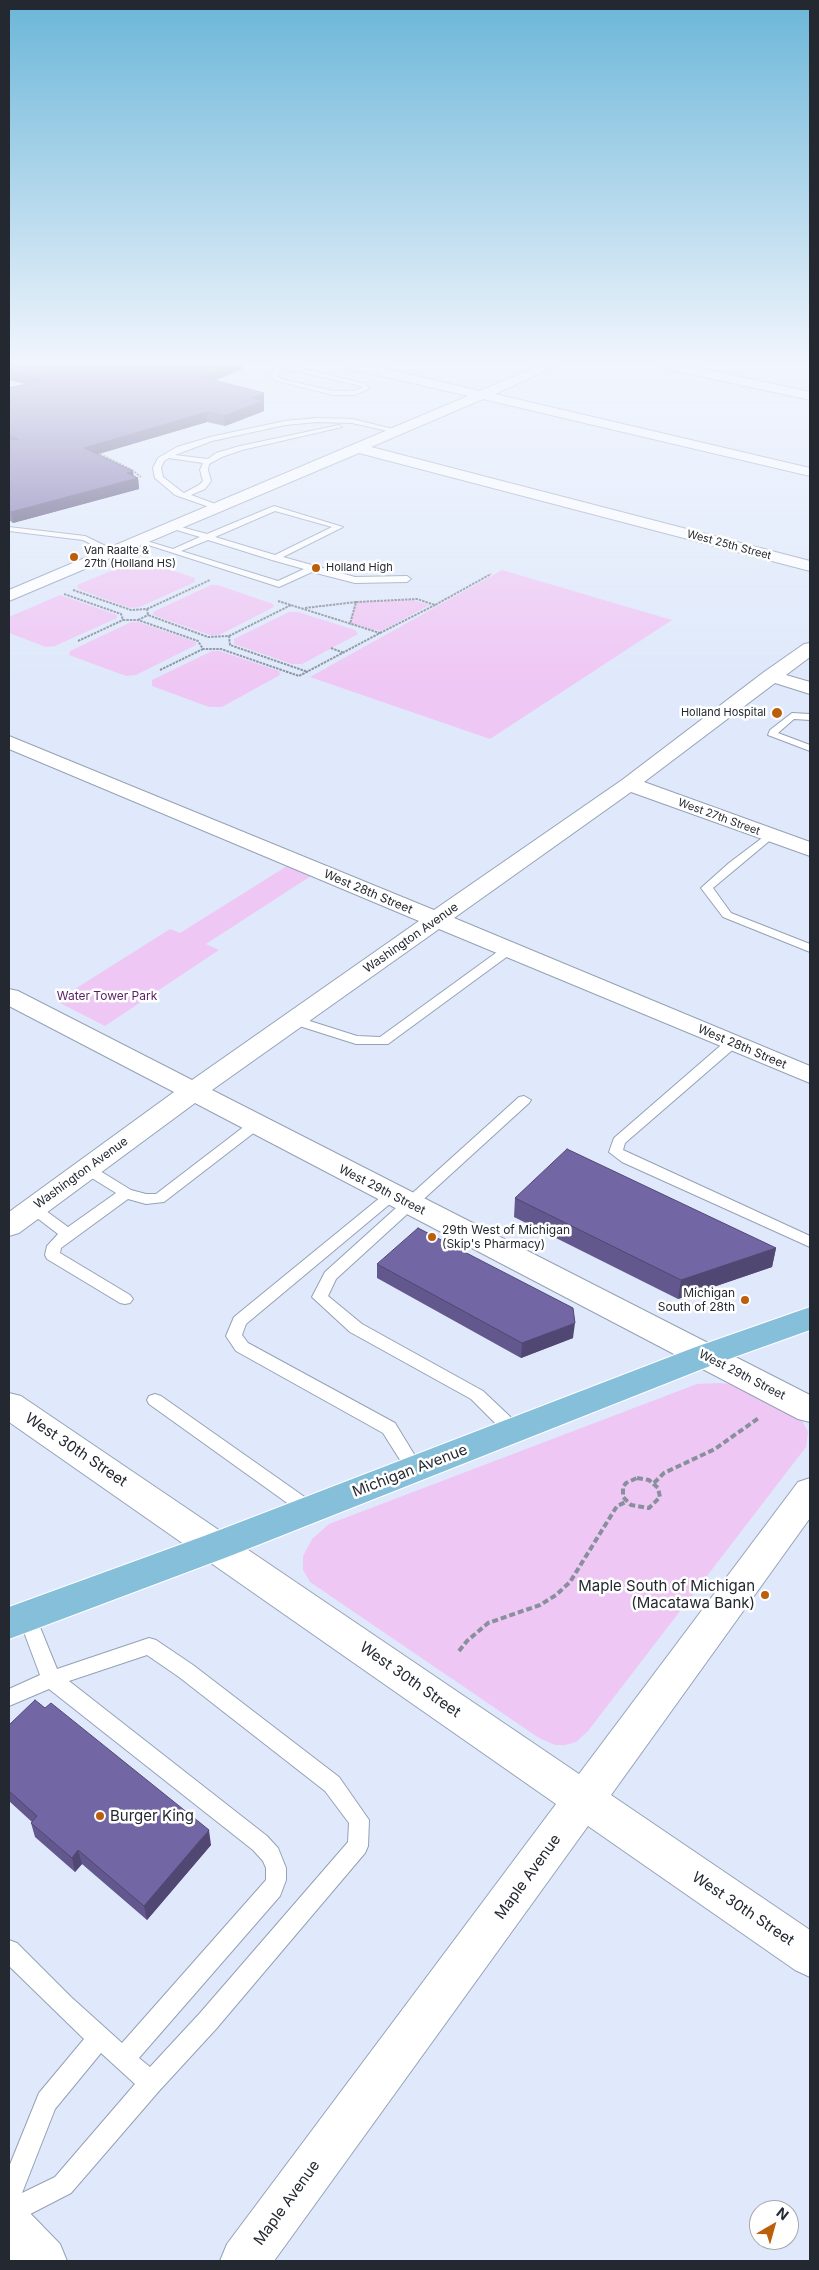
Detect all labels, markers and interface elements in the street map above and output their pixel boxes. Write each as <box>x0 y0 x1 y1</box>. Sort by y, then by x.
street label: West 25th Street <box>685 527 773 563</box>
place label: Van Raalte & 27th (Holland HS) <box>84 544 176 570</box>
marker: Van Raalte & 27th (Holland HS) <box>68 551 80 563</box>
place label: Holland High <box>326 561 393 575</box>
marker: Holland High <box>310 562 322 574</box>
place label: Holland Hospital <box>681 706 766 720</box>
marker: Holland Hospital <box>770 706 784 720</box>
street label: West 27th Street <box>676 796 762 838</box>
street label: West 28th Street <box>322 867 414 917</box>
street label: Washington Avenue <box>361 900 461 976</box>
park label: Water Tower Park <box>57 989 157 1003</box>
street label: West 28th Street <box>696 1022 788 1072</box>
street label: Washington Avenue <box>31 1134 131 1212</box>
street label: West 29th Street <box>336 1162 428 1218</box>
place label: 29th West of Michigan (Skip's Pharmacy) <box>442 1223 570 1251</box>
marker: 29th West of Michigan (Skip's Pharmacy) <box>426 1231 438 1243</box>
place label: Michigan South of 28th <box>658 1286 735 1314</box>
marker: Michigan South of 28th <box>739 1294 751 1306</box>
street label: West 29th Street <box>696 1347 788 1403</box>
street label: West 30th Street <box>22 1409 130 1491</box>
street label: Michigan Avenue <box>350 1441 470 1501</box>
place label: Maple South of Michigan (Macatawa Bank) <box>578 1577 755 1612</box>
marker: Maple South of Michigan (Macatawa Bank) <box>759 1589 771 1601</box>
street label: West 30th Street <box>356 1638 464 1722</box>
place label: Burger King <box>110 1807 194 1825</box>
marker: Burger King <box>94 1810 106 1822</box>
street label: Maple Avenue <box>491 1831 565 1923</box>
street label: West 30th Street <box>689 1868 797 1950</box>
street label: Maple Avenue <box>250 2157 324 2249</box>
north arrow <box>749 2200 799 2250</box>
text: N <box>773 2204 792 2224</box>

